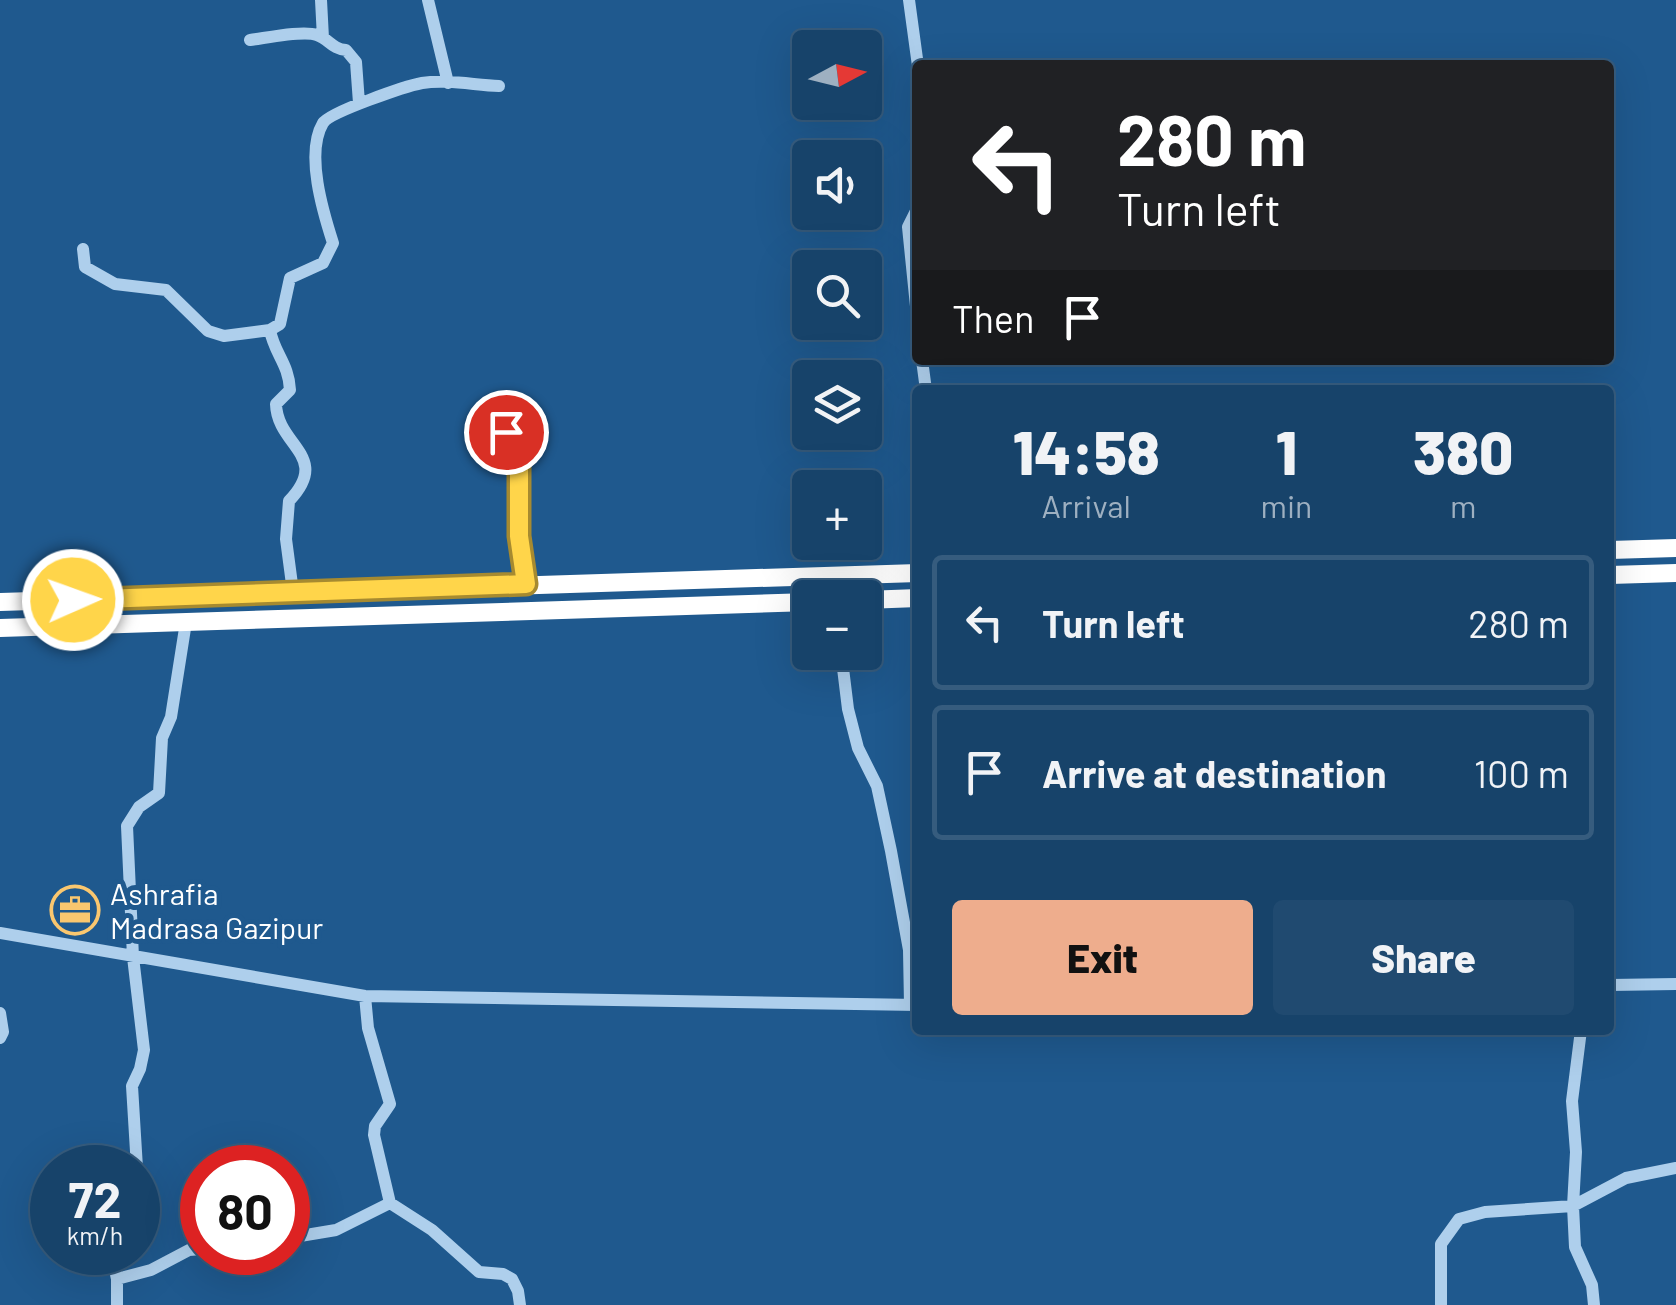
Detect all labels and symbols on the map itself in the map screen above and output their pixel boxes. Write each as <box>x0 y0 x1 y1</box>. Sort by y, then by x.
north arrow <box>792 30 882 120</box>
pin <box>464 390 549 475</box>
position arrow <box>21 548 125 652</box>
place label: Ashrafia Madrasa Gazipur <box>110 875 323 945</box>
office icon: Ashrafia Madrasa Gazipur <box>49 884 101 936</box>
speed limit sign: 80 <box>180 1145 310 1275</box>

